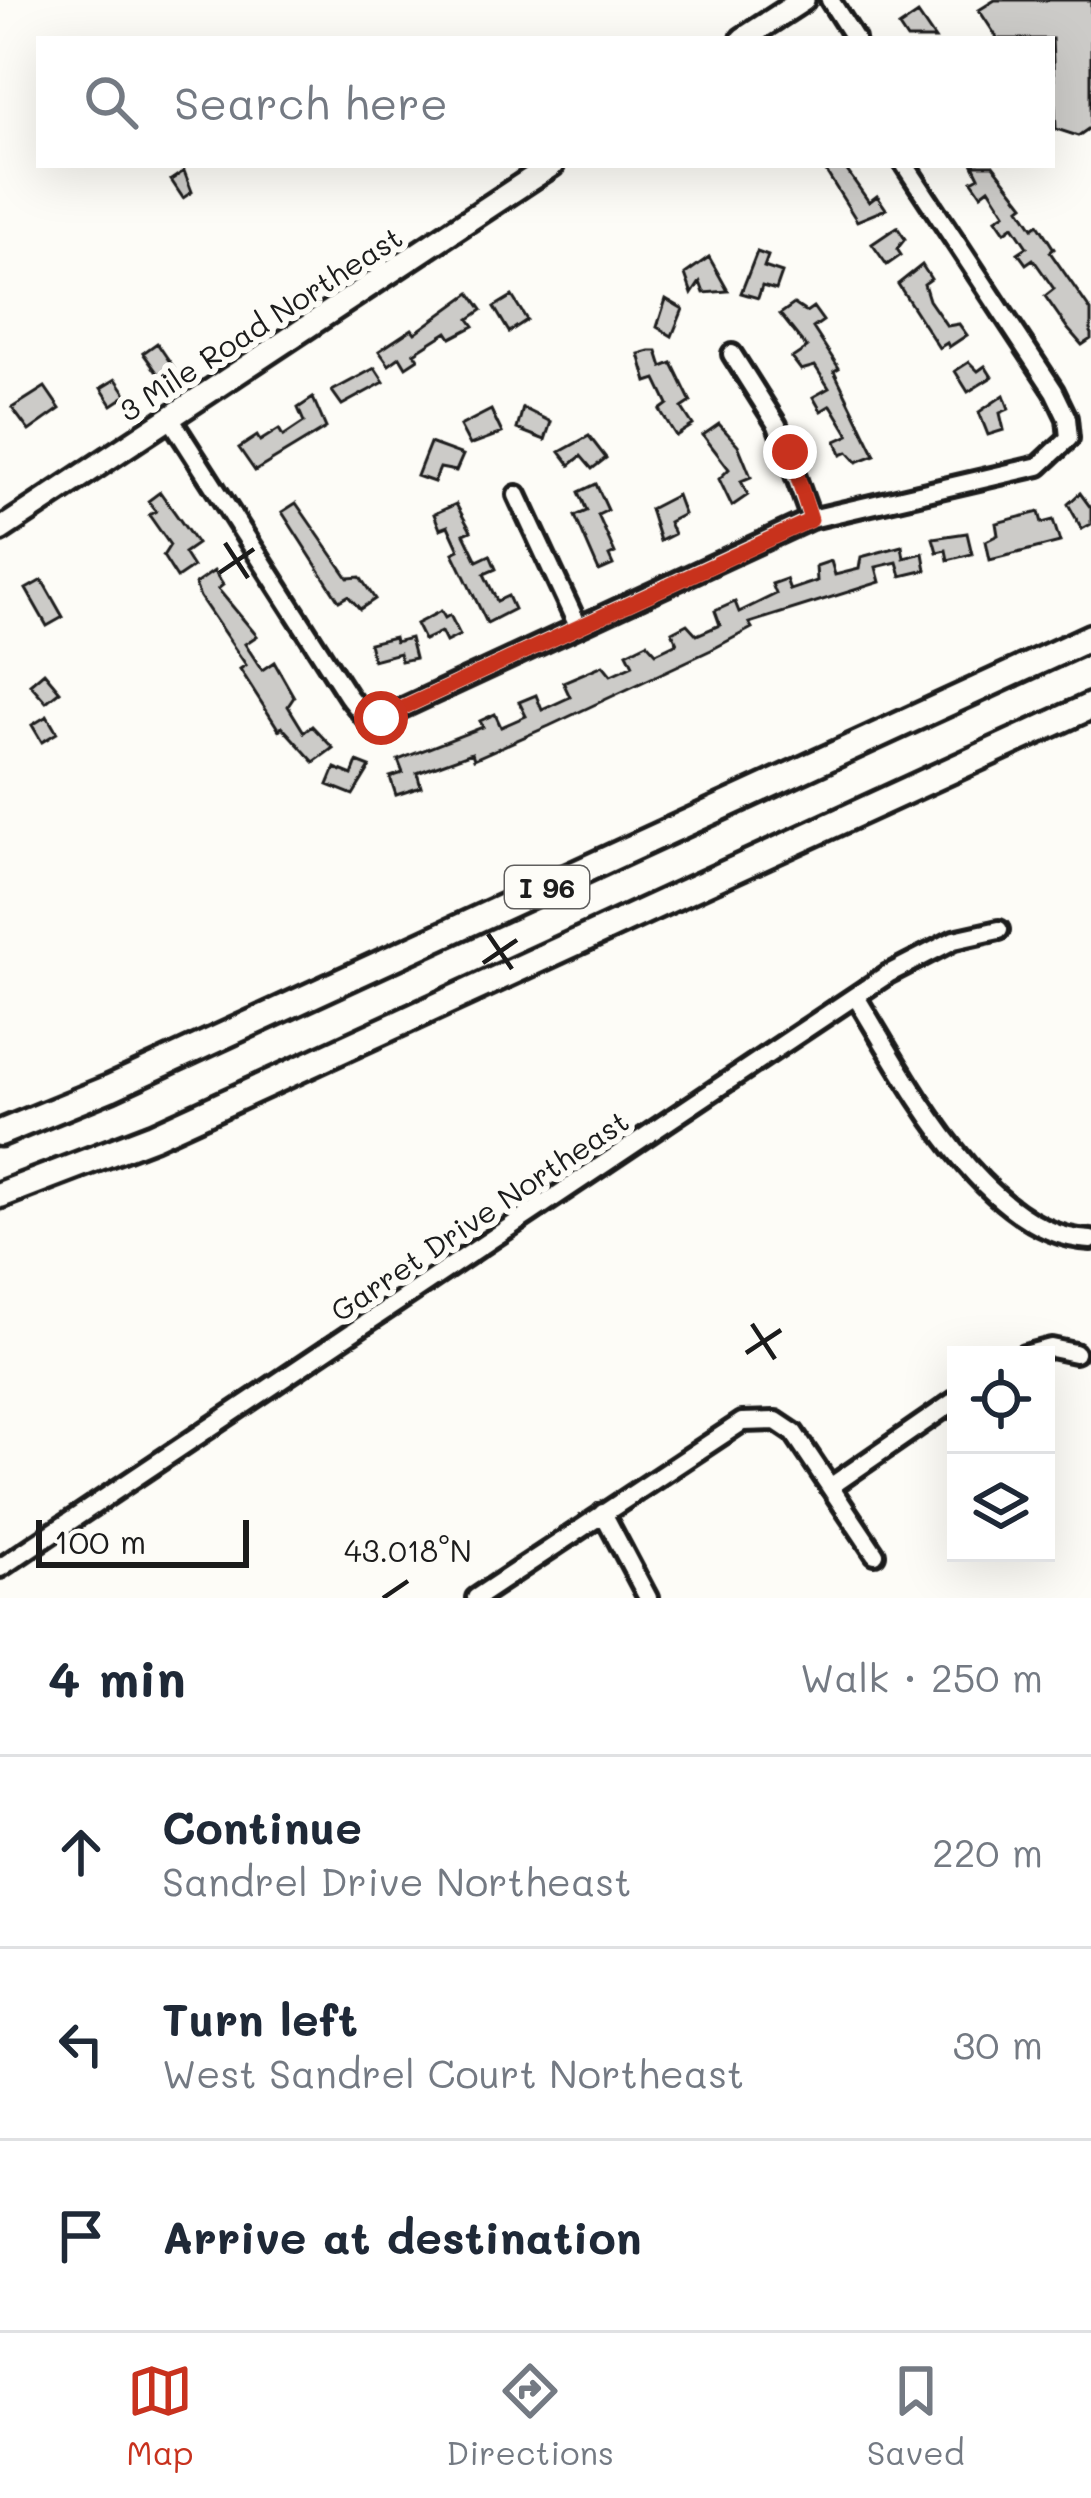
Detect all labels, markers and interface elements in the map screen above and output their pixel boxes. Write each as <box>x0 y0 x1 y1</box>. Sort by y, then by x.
search box <box>36 36 1055 168</box>
icon: search <box>78 69 144 135</box>
text: Search here <box>174 73 448 131</box>
street label: 3 Mile Road Northeast <box>111 216 409 430</box>
route end <box>763 425 817 479</box>
route start <box>354 691 408 745</box>
road number: I 96 <box>505 866 589 908</box>
street label: Garret Drive Northeast <box>322 1100 636 1330</box>
map controls <box>947 1346 1055 1562</box>
button: locate <box>947 1346 1055 1454</box>
button: layers <box>947 1454 1055 1562</box>
scale bar <box>36 1514 249 1567</box>
text: 100 m <box>54 1519 146 1562</box>
text: 43.018°N <box>344 1530 472 1570</box>
text: 4 min <box>48 1643 186 1710</box>
text: Walk · 250 m <box>800 1651 1043 1702</box>
text: Continue <box>162 1797 362 1855</box>
icon: ahead <box>48 1819 114 1885</box>
text: 220 m <box>932 1826 1043 1877</box>
text: Sandrel Drive Northeast <box>162 1855 631 1906</box>
text: Turn left <box>162 1989 358 2047</box>
icon: left <box>48 2011 114 2077</box>
text: 30 m <box>953 2018 1043 2069</box>
text: West Sandrel Court Northeast <box>162 2047 744 2098</box>
icon: arrive <box>48 2203 114 2269</box>
text: Arrive at destination <box>162 2207 642 2265</box>
tab: Map <box>126 2358 194 2473</box>
tab: Directions <box>446 2358 614 2473</box>
tab: Saved <box>867 2358 965 2473</box>

